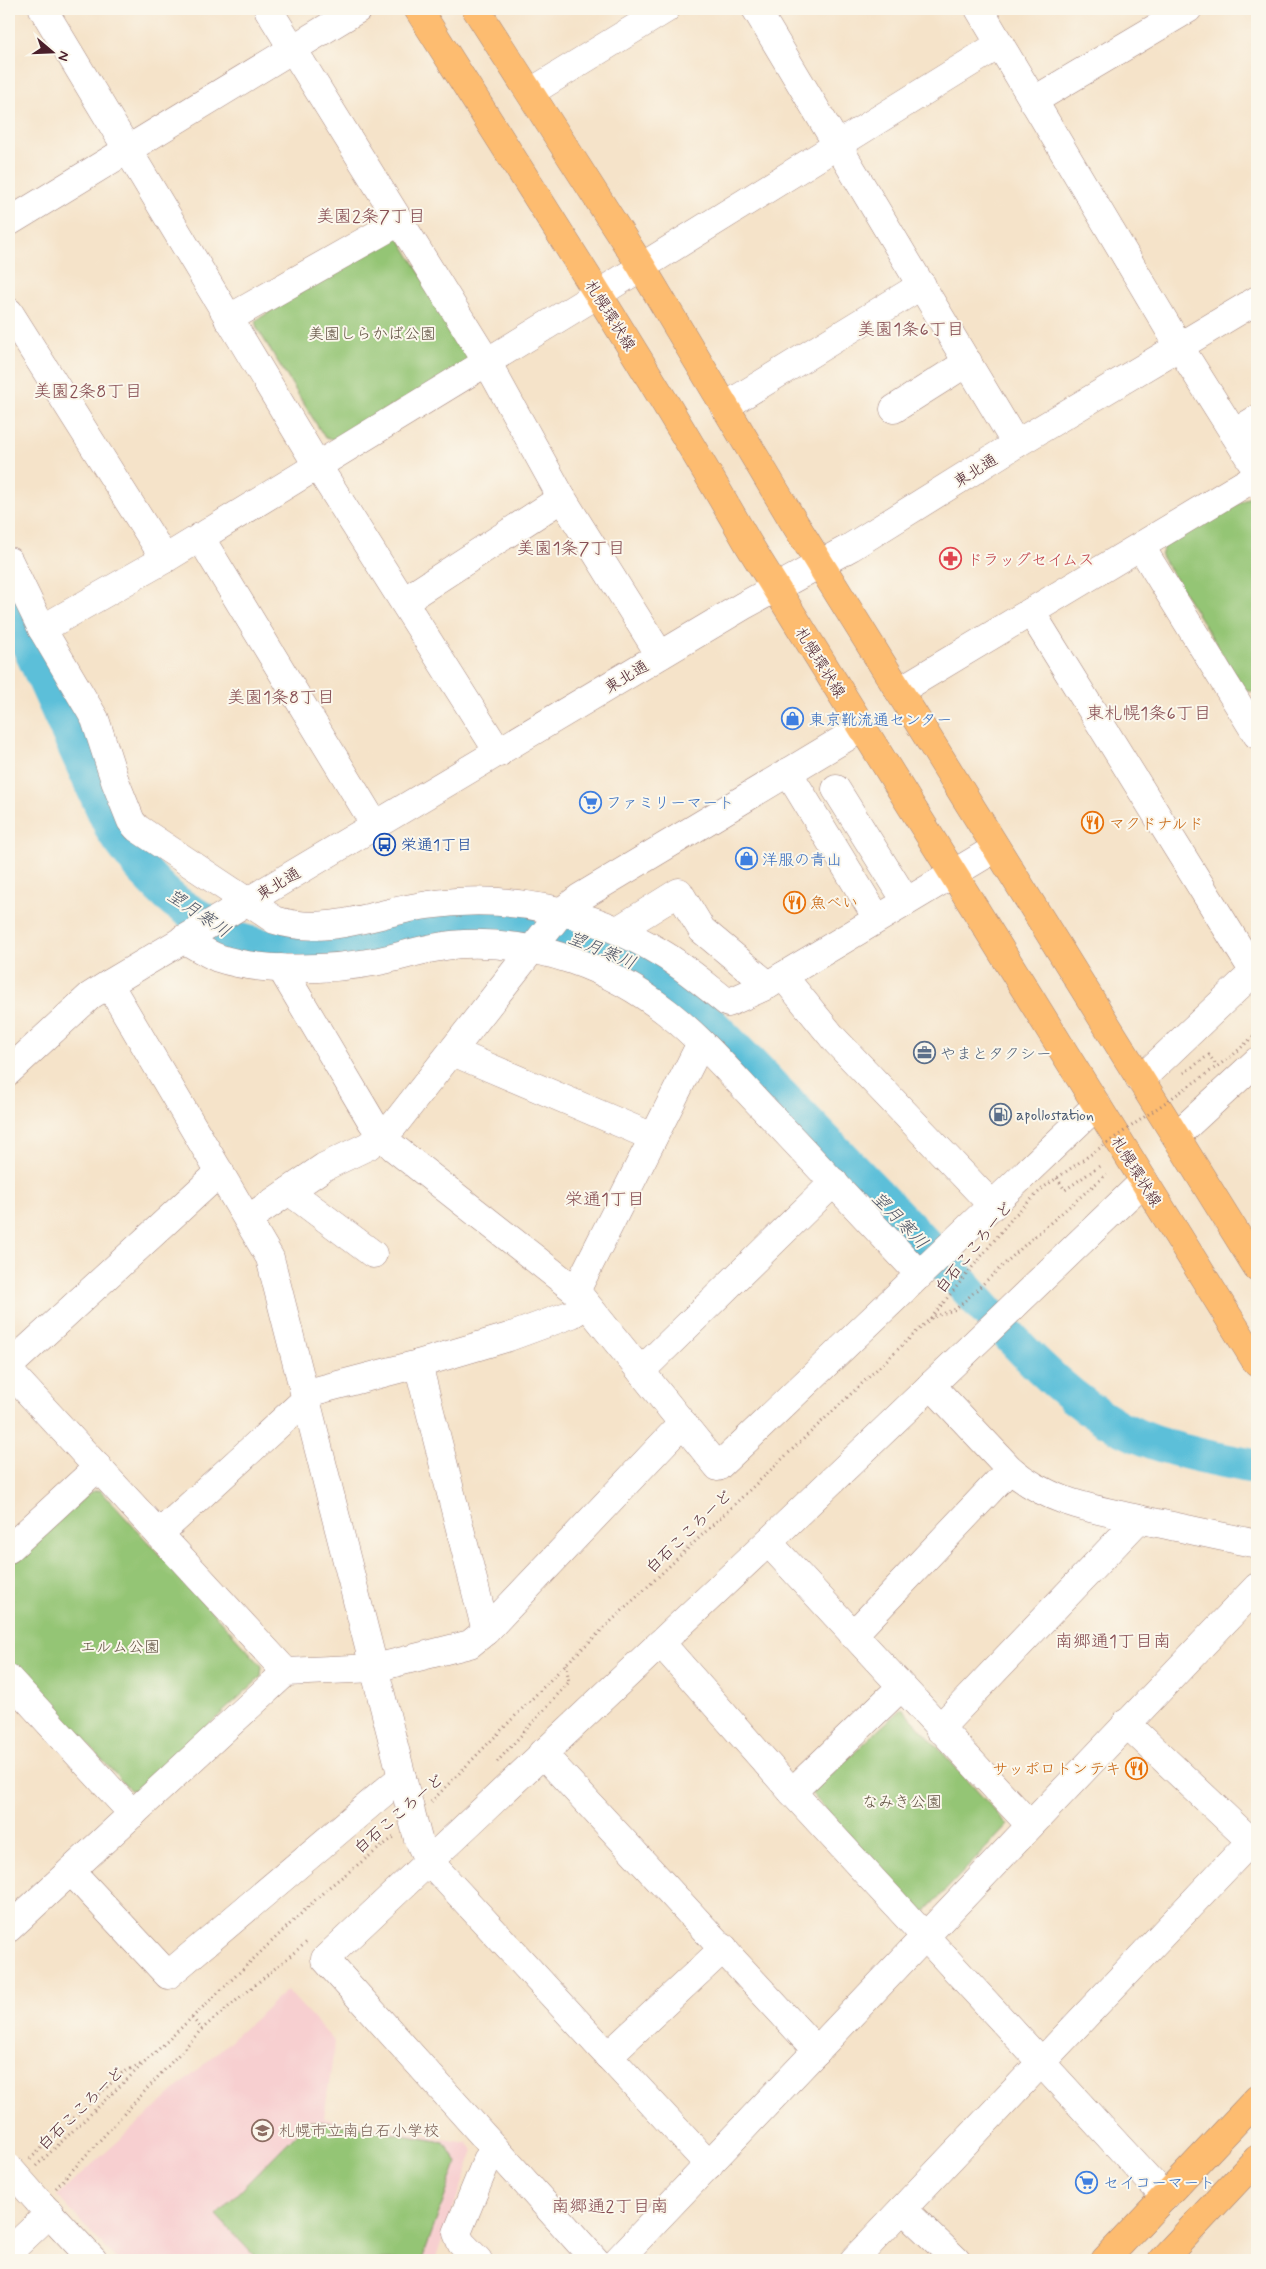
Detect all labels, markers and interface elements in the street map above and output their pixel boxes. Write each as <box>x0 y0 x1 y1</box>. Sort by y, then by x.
north arrow <box>28 28 78 78</box>
text: N <box>53 49 73 63</box>
district label: 美園2条7丁目 <box>316 205 426 229</box>
street label: 札幌環状線 <box>580 276 640 355</box>
district label: 美園1条6丁目 <box>857 318 965 342</box>
park label: 美園しらかば公園 <box>308 324 436 345</box>
district label: 美園2条8丁目 <box>34 380 142 404</box>
street label: 東北通 <box>950 450 1002 493</box>
district label: 美園1条7丁目 <box>517 537 625 561</box>
pharmacy icon: ドラッグセイムス <box>939 547 963 571</box>
place label: ドラッグセイムス <box>967 550 1094 571</box>
street label: 札幌環状線 <box>790 623 850 702</box>
street label: 東北通 <box>601 656 653 699</box>
district label: 美園1条8丁目 <box>227 686 335 710</box>
district label: 東札幌1条6丁目 <box>1086 702 1212 726</box>
shop icon: 東京靴流通センター <box>781 707 805 731</box>
place label: 東京靴流通センター <box>809 710 952 731</box>
supermarket icon: ファミリーマート <box>578 790 602 814</box>
place label: ファミリーマート <box>606 793 734 814</box>
restaurant icon: マクドナルド <box>1081 811 1105 835</box>
place label: マクドナルド <box>1109 814 1204 835</box>
bus stop icon: 栄通1丁目 <box>373 832 397 856</box>
place label: 栄通1丁目 <box>401 835 472 856</box>
shop icon: 洋服の青山 <box>734 847 758 871</box>
place label: 洋服の青山 <box>762 850 842 871</box>
street label: 東北通 <box>253 863 305 906</box>
water label: 望月寒川 <box>162 884 235 944</box>
restaurant icon: 魚べい <box>782 890 806 914</box>
place label: 魚べい <box>810 893 858 914</box>
water label: 望月寒川 <box>564 926 639 976</box>
office icon: やまとタクシー <box>912 1041 936 1065</box>
place label: やまとタクシー <box>940 1044 1052 1065</box>
fuel station icon: apollostation <box>988 1102 1012 1126</box>
place label: apollostation <box>1016 1105 1094 1126</box>
street label: 札幌環状線 <box>1106 1132 1166 1211</box>
water label: 望月寒川 <box>866 1186 933 1255</box>
district label: 栄通1丁目 <box>565 1188 645 1212</box>
street label: 白石こころーど <box>931 1198 1017 1298</box>
street label: 白石こころーど <box>642 1486 737 1578</box>
district label: 南郷通1丁目南 <box>1055 1630 1171 1654</box>
park label: エルム公園 <box>80 1637 160 1658</box>
restaurant icon: サッポロトンテキ <box>1125 1756 1149 1780</box>
place label: サッポロトンテキ <box>992 1759 1121 1780</box>
street label: 白石こころーど <box>350 1770 448 1859</box>
park label: なみき公園 <box>862 1792 942 1813</box>
street label: 白石こころーど <box>34 2063 129 2155</box>
school or university icon: 札幌市立南白石小学校 <box>251 2118 275 2142</box>
place label: 札幌市立南白石小学校 <box>279 2121 439 2142</box>
supermarket icon: セイコーマート <box>1075 2170 1099 2194</box>
place label: セイコーマート <box>1103 2173 1215 2194</box>
district label: 南郷通2丁目南 <box>552 2195 668 2219</box>

